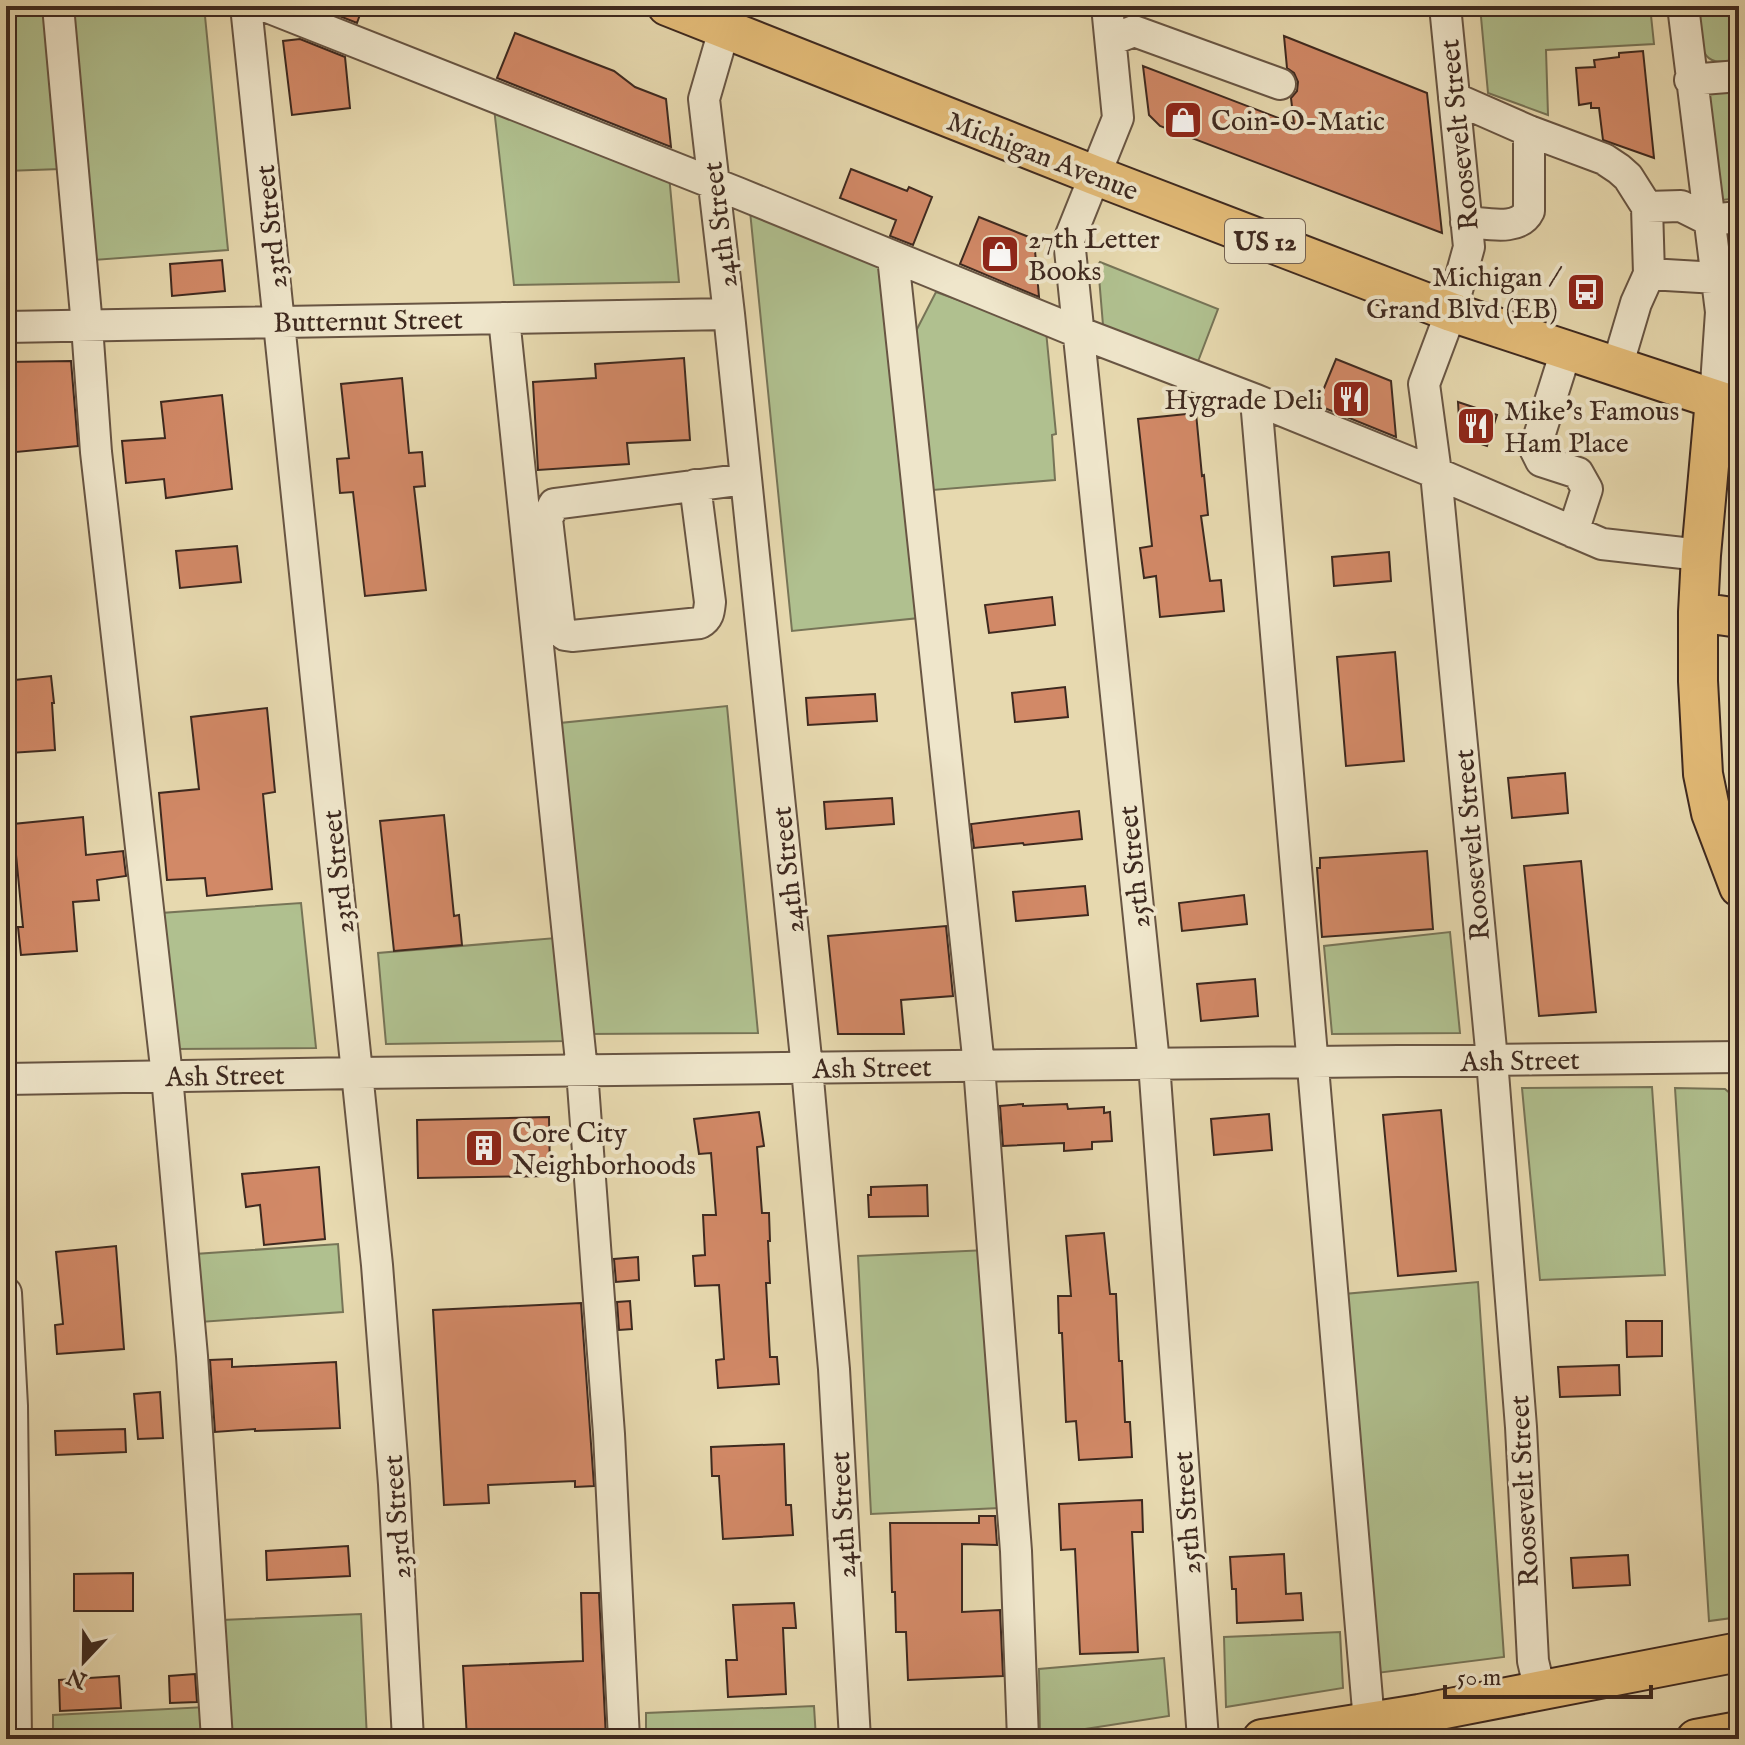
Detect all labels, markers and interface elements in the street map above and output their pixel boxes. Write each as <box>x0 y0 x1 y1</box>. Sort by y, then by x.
street label: Roosevelt Street <box>1433 37 1488 232</box>
shop icon: Coin-O-Matic <box>1162 99 1204 141</box>
street label: Michigan Avenue <box>942 105 1143 210</box>
place label: Coin-O-Matic <box>1211 105 1385 140</box>
street label: 24th Street <box>696 159 747 290</box>
street label: 23rd Street <box>249 163 296 290</box>
road number: US 12 <box>1225 219 1305 263</box>
place label: 27th Letter Books <box>1028 223 1160 290</box>
shop icon: 27th Letter Books <box>979 233 1021 275</box>
place label: Michigan / Grand Blvd (EB) <box>1366 261 1562 328</box>
bus stop icon: Michigan / Grand Blvd (EB) <box>1565 271 1607 313</box>
street label: Butternut Street <box>273 303 464 342</box>
restaurant icon: Hygrade Deli <box>1330 378 1372 420</box>
place label: Hygrade Deli <box>1164 384 1323 419</box>
place label: Mike's Famous Ham Place <box>1504 395 1679 462</box>
restaurant icon: Mike's Famous Ham Place <box>1455 405 1497 447</box>
street label: Roosevelt Street <box>1448 747 1499 942</box>
street label: 25th Street <box>1112 803 1159 930</box>
street label: 24th Street <box>765 804 814 935</box>
street label: 23rd Street <box>316 808 363 935</box>
street label: Ash Street <box>1459 1044 1580 1081</box>
street label: Ash Street <box>811 1051 932 1088</box>
street label: Ash Street <box>164 1059 285 1096</box>
place label: Core City Neighborhoods <box>512 1117 696 1184</box>
building icon: Core City Neighborhoods <box>463 1127 505 1169</box>
street label: Roosevelt Street <box>1503 1394 1548 1588</box>
street label: 24th Street <box>824 1450 865 1579</box>
street label: 25th Street <box>1167 1450 1210 1576</box>
street label: 23rd Street <box>377 1453 420 1580</box>
north arrow <box>44 1621 124 1701</box>
scale bar <box>1445 1649 1651 1699</box>
text: N <box>63 1661 92 1695</box>
text: 50 m <box>1457 1663 1501 1694</box>

